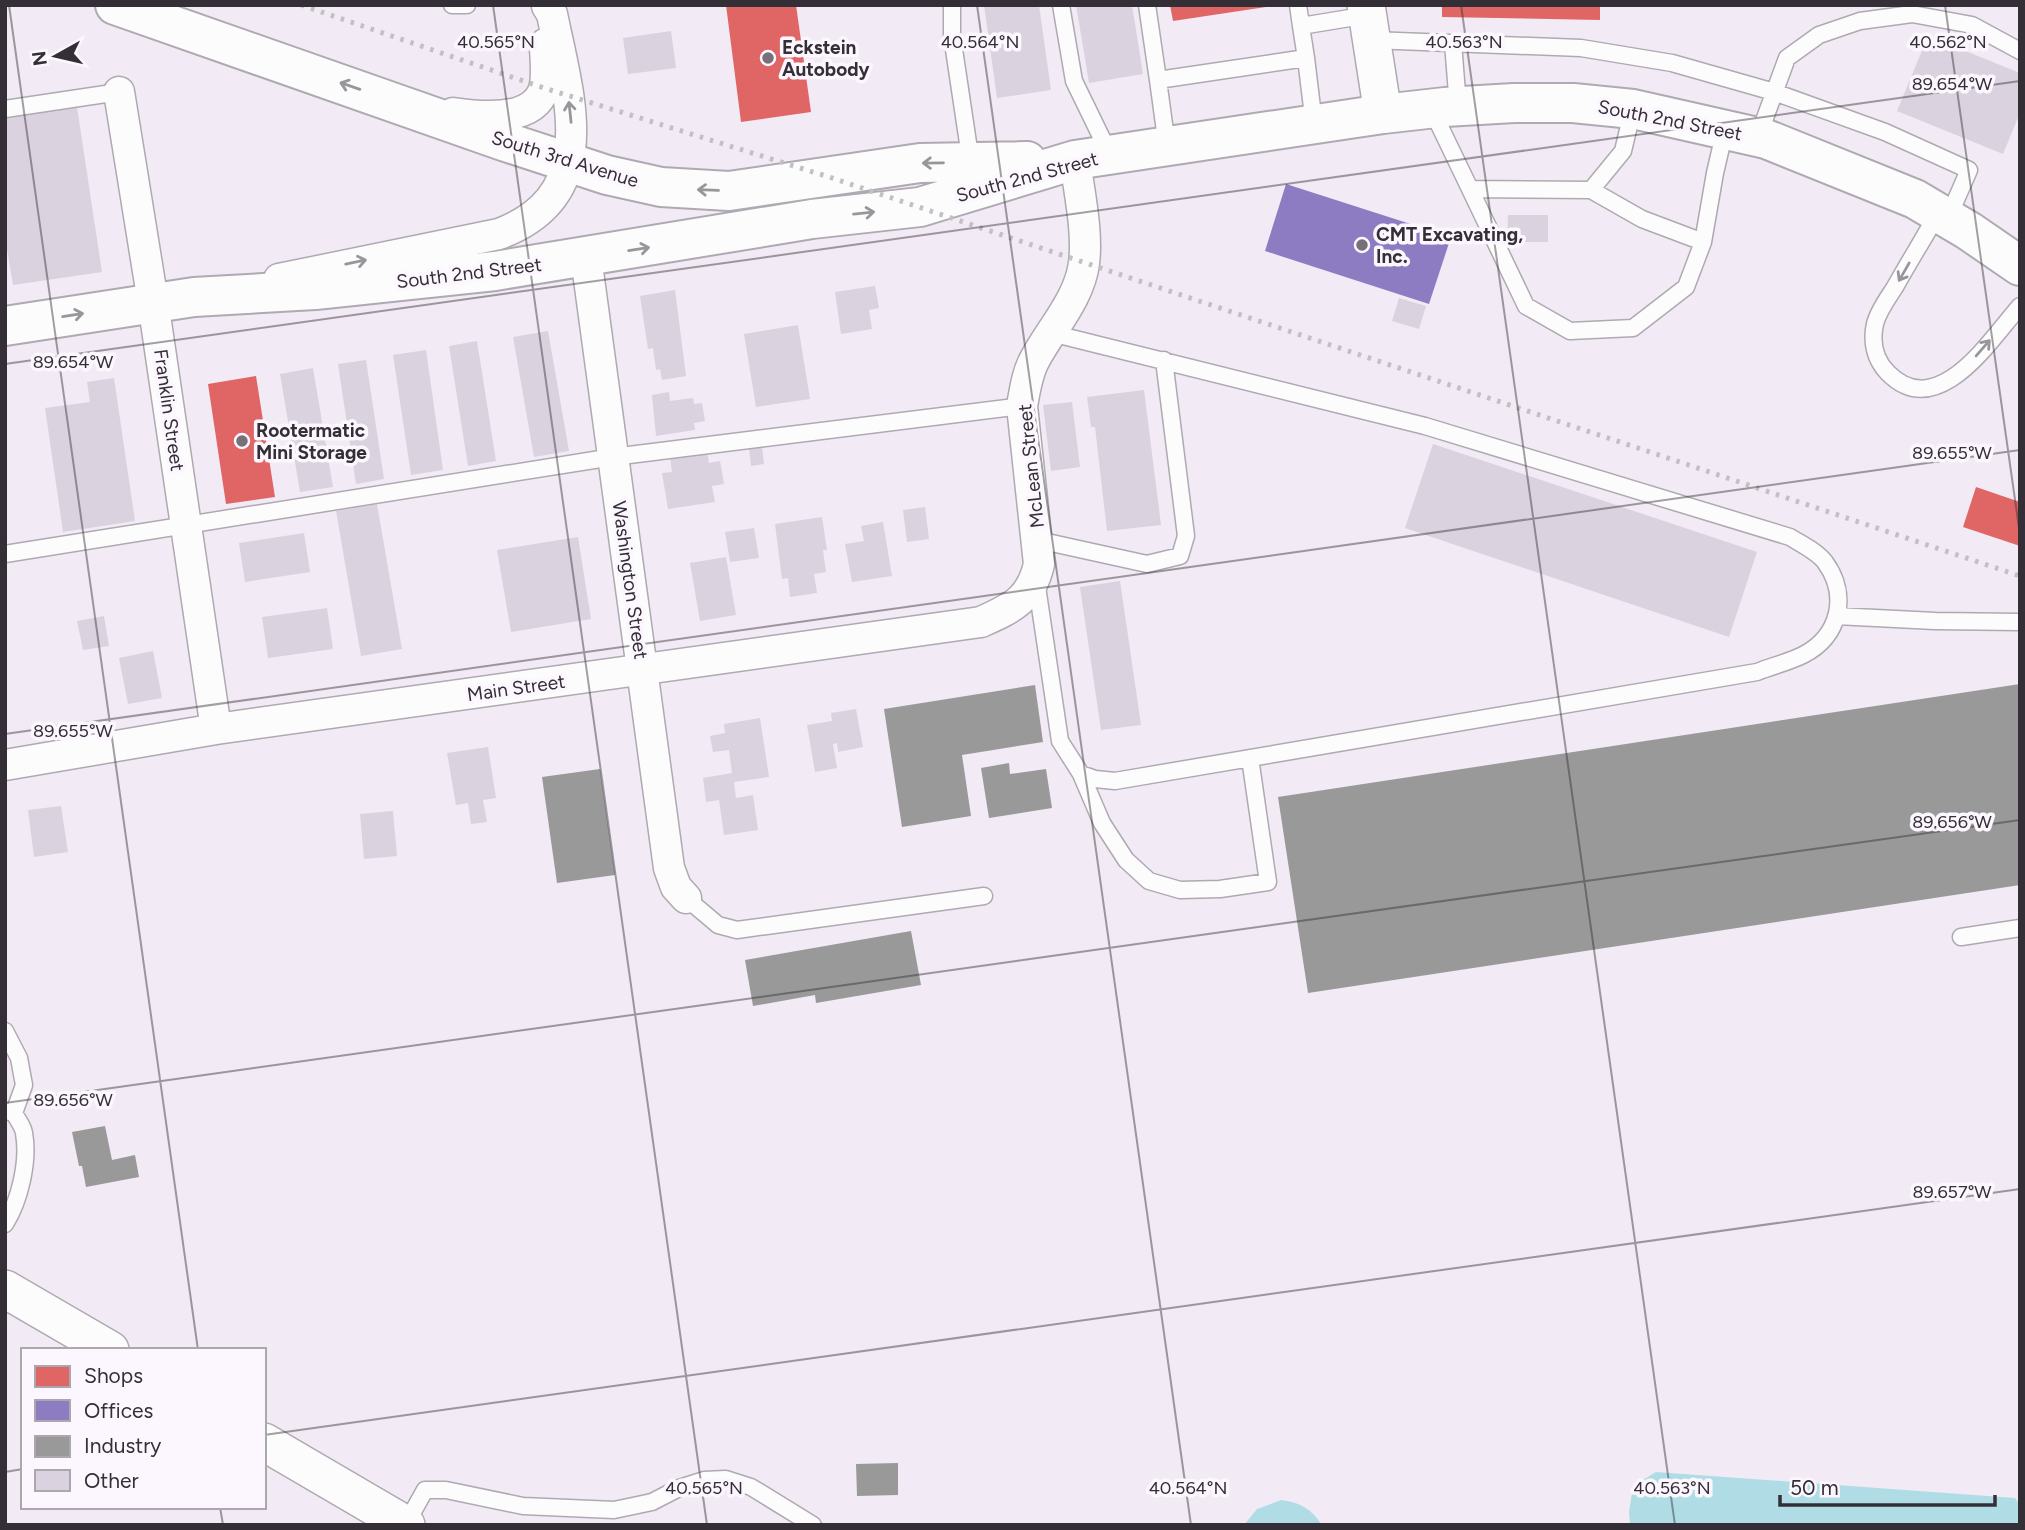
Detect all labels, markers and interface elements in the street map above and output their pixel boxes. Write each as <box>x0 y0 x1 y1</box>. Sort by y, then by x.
north arrow <box>21 21 91 91</box>
text: 40.565°N <box>457 31 535 53</box>
text: 40.564°N <box>941 31 1019 53</box>
text: 40.563°N <box>1425 31 1503 53</box>
text: 40.562°N <box>1909 31 1987 53</box>
place label: Eckstein Autobody <box>782 36 870 81</box>
text: N <box>27 49 52 67</box>
marker: Eckstein Autobody <box>760 50 776 66</box>
text: 89.654°W <box>1912 73 1993 95</box>
one-way arrow <box>339 79 361 91</box>
street label: South 2nd Street <box>1596 95 1744 145</box>
one-way arrow <box>564 102 577 124</box>
street label: South 3rd Avenue <box>489 126 641 192</box>
street label: South 2nd Street <box>954 147 1100 207</box>
one-way arrow <box>922 156 945 170</box>
one-way arrow <box>697 184 720 197</box>
one-way arrow <box>852 207 874 220</box>
place label: CMT Excavating, Inc. <box>1376 223 1523 268</box>
marker: CMT Excavating, Inc. <box>1354 237 1370 253</box>
one-way arrow <box>627 242 650 255</box>
street label: South 2nd Street <box>395 253 543 293</box>
one-way arrow <box>344 255 367 269</box>
one-way arrow <box>1896 261 1910 281</box>
one-way arrow <box>61 308 84 321</box>
one-way arrow <box>1975 339 1991 357</box>
street label: Franklin Street <box>149 347 189 473</box>
text: 89.654°W <box>33 351 114 373</box>
street label: McLean Street <box>1013 403 1049 529</box>
place label: Rootermatic Mini Storage <box>256 419 367 464</box>
marker: Rootermatic Mini Storage <box>234 433 250 449</box>
text: 89.655°W <box>1912 442 1993 464</box>
street label: Washington Street <box>608 499 652 661</box>
street label: Main Street <box>466 670 566 706</box>
text: 89.655°W <box>33 720 114 742</box>
text: 89.656°W <box>1912 811 1993 833</box>
text: 89.656°W <box>33 1089 114 1111</box>
text: 89.657°W <box>1912 1181 1992 1203</box>
legend <box>21 1348 266 1509</box>
text: Shops <box>84 1363 143 1388</box>
text: Offices <box>84 1398 153 1423</box>
text: Industry <box>84 1433 161 1458</box>
scale bar <box>1780 1464 1995 1508</box>
text: Other <box>84 1468 139 1493</box>
text: 50 m <box>1790 1475 1839 1500</box>
text: 40.565°N <box>665 1477 743 1499</box>
text: 40.564°N <box>1149 1477 1227 1499</box>
text: 40.563°N <box>1633 1477 1711 1499</box>

